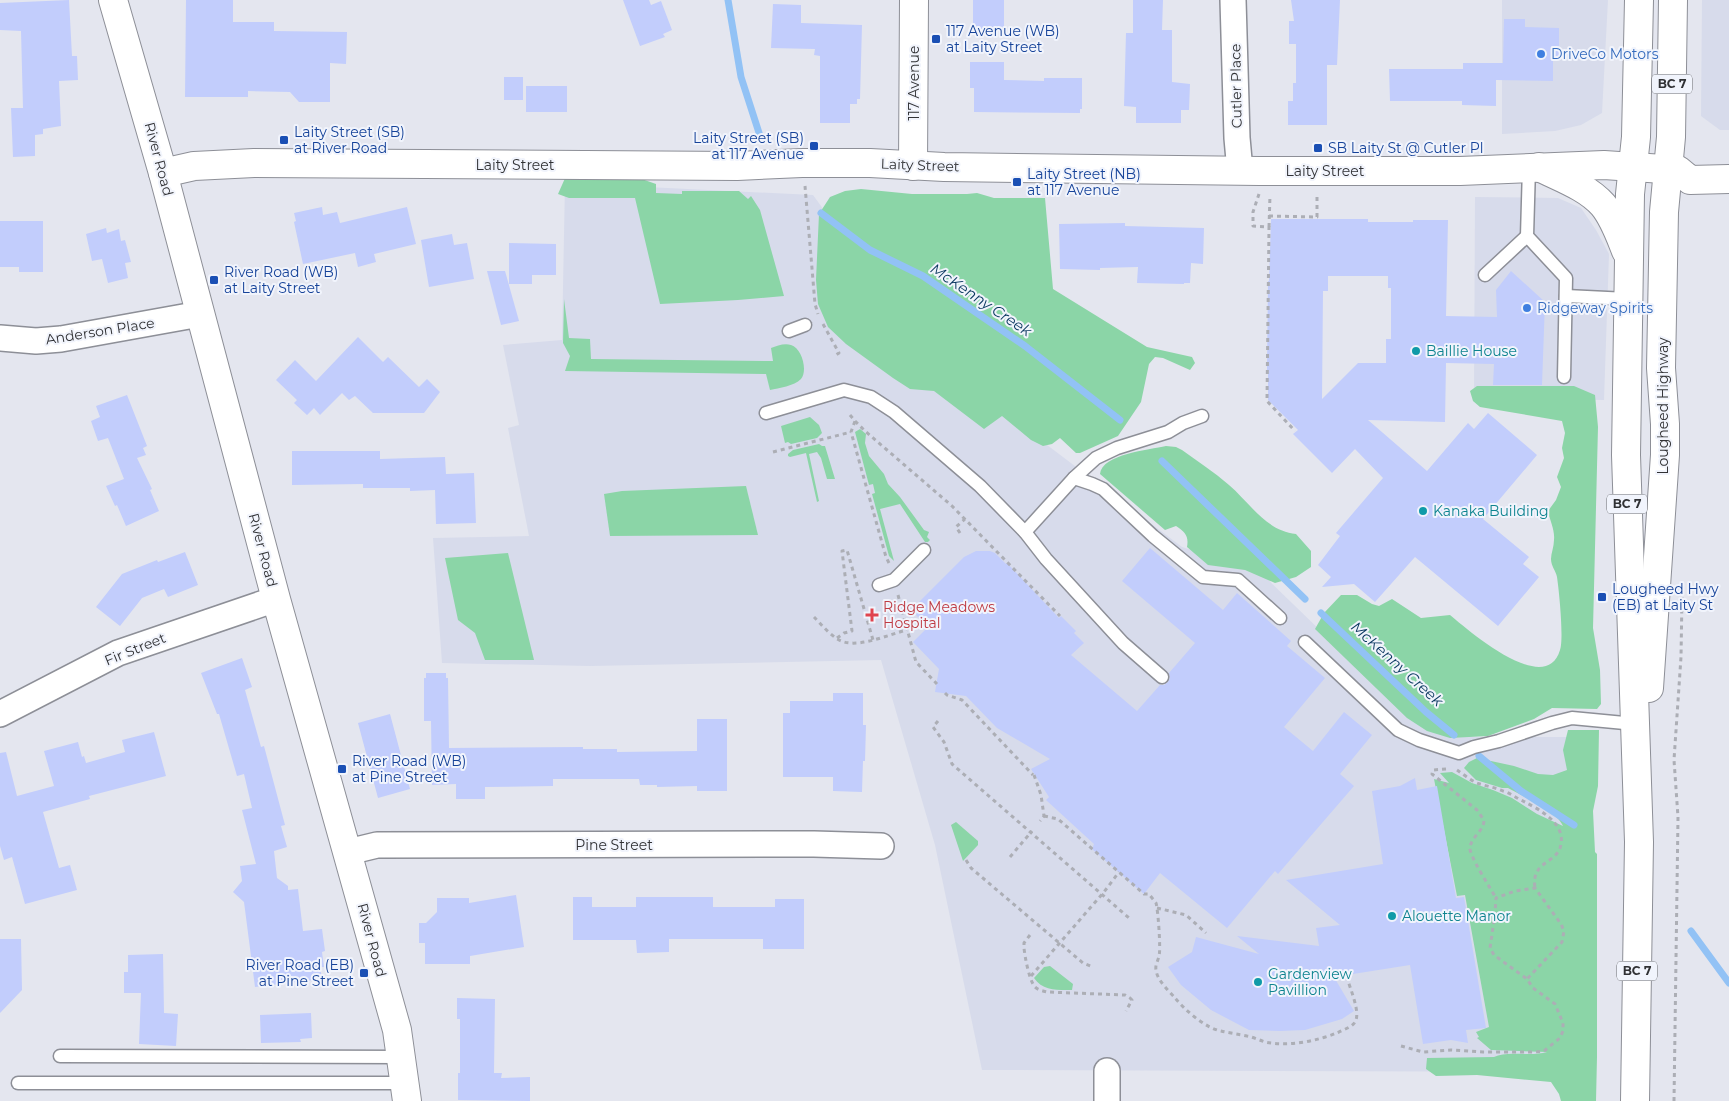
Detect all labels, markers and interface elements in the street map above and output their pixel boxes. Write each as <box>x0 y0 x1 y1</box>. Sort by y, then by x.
place label: 117 Avenue (WB) at Laity Street <box>946 22 1060 56</box>
marker: 117 Avenue (WB) at Laity Street <box>930 33 942 45</box>
street label: Cutler Place <box>1226 44 1246 128</box>
place label: DriveCo Motors <box>1551 45 1659 63</box>
street label: 117 Avenue <box>905 46 923 120</box>
marker: DriveCo Motors <box>1535 48 1547 60</box>
road number: BC 7 <box>1652 74 1692 94</box>
street label: River Road <box>141 120 177 198</box>
place label: Laity Street (SB) at River Road <box>294 123 405 157</box>
place label: Laity Street (SB) at 117 Avenue <box>693 129 804 163</box>
marker: Laity Street (SB) at River Road <box>278 134 290 146</box>
place label: SB Laity St @ Cutler Pl <box>1328 139 1484 157</box>
marker: Laity Street (SB) at 117 Avenue <box>808 140 820 152</box>
marker: SB Laity St @ Cutler Pl <box>1312 142 1324 154</box>
street label: Laity Street <box>880 155 960 175</box>
street label: Laity Street <box>476 156 555 174</box>
street label: Laity Street <box>1286 162 1365 180</box>
place label: Laity Street (NB) at 117 Avenue <box>1027 165 1141 199</box>
marker: Laity Street (NB) at 117 Avenue <box>1011 176 1023 188</box>
water label: McKenny Creek <box>927 259 1036 341</box>
place label: River Road (WB) at Laity Street <box>224 263 338 297</box>
marker: River Road (WB) at Laity Street <box>208 274 220 286</box>
place label: Ridgeway Spirits <box>1537 299 1653 317</box>
marker: Ridgeway Spirits <box>1521 302 1533 314</box>
street label: Anderson Place <box>44 314 156 348</box>
street label: Lougheed Highway <box>1654 337 1672 475</box>
place label: Baillie House <box>1426 342 1517 360</box>
marker: Baillie House <box>1410 345 1422 357</box>
road number: BC 7 <box>1607 494 1647 514</box>
place label: Kanaka Building <box>1433 502 1549 520</box>
marker: Kanaka Building <box>1417 505 1429 517</box>
street label: River Road <box>245 511 281 589</box>
place label: Lougheed Hwy (EB) at Laity St <box>1612 580 1719 614</box>
marker: Lougheed Hwy (EB) at Laity St <box>1596 591 1608 603</box>
place label: Ridge Meadows Hospital <box>883 598 995 632</box>
marker: Ridge Meadows Hospital <box>865 608 879 622</box>
water label: McKenny Creek <box>1347 617 1448 711</box>
street label: Fir Street <box>102 629 168 669</box>
place label: River Road (WB) at Pine Street <box>352 752 466 786</box>
marker: River Road (WB) at Pine Street <box>336 763 348 775</box>
street label: Pine Street <box>575 836 653 854</box>
street label: River Road <box>354 901 390 979</box>
place label: Alouette Manor <box>1402 907 1511 925</box>
marker: Alouette Manor <box>1386 910 1398 922</box>
place label: River Road (EB) at Pine Street <box>246 956 354 990</box>
road number: BC 7 <box>1617 961 1657 980</box>
place label: Gardenview Pavillion <box>1268 965 1352 999</box>
marker: River Road (EB) at Pine Street <box>358 967 370 979</box>
marker: Gardenview Pavillion <box>1252 976 1264 988</box>

